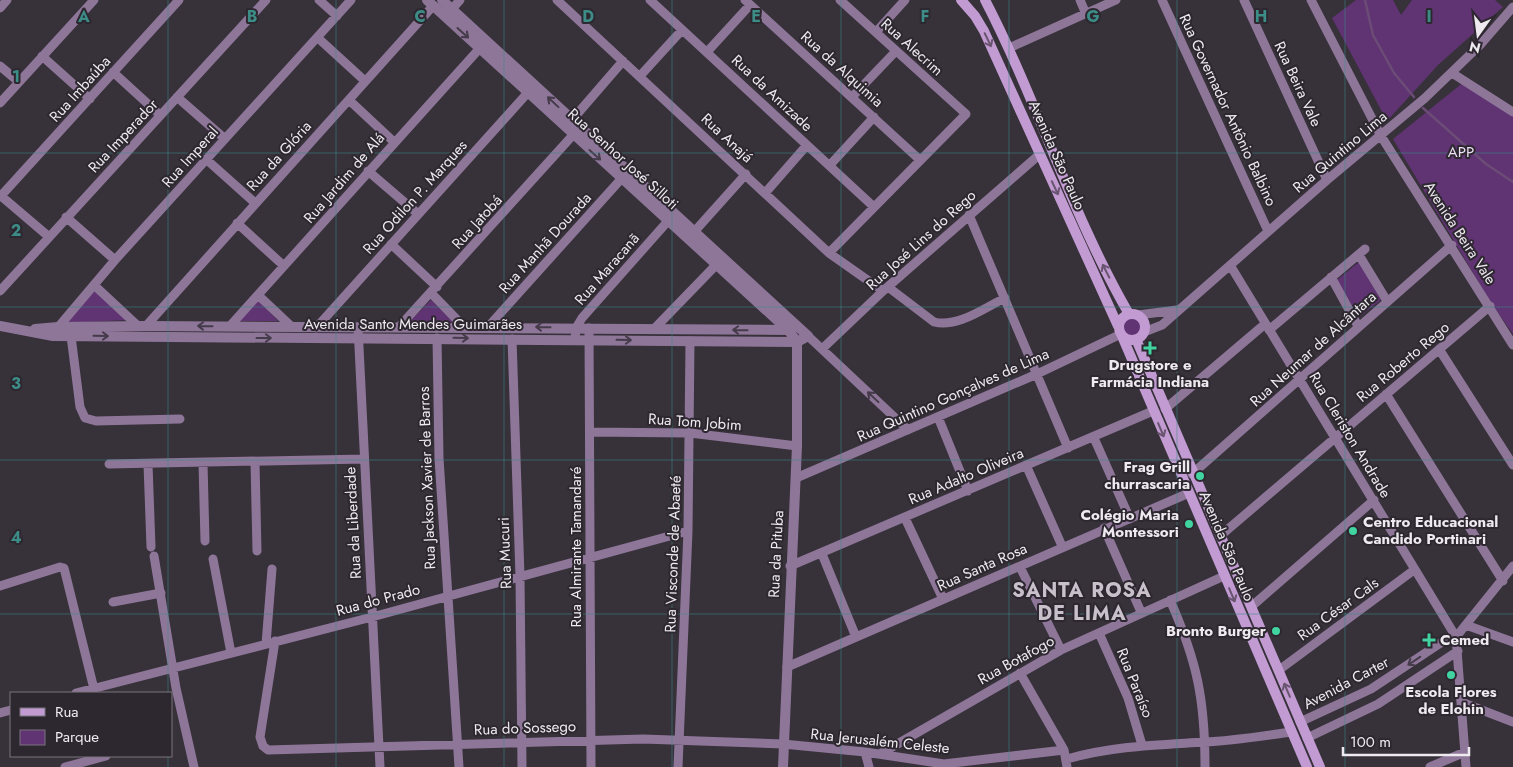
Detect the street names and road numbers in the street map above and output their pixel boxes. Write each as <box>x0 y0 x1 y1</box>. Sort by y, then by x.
street label: Rua Governador Antônio Balbino <box>1174 10 1282 210</box>
street label: Rua Alecrim <box>876 13 948 81</box>
street label: Rua da Alquimia <box>796 26 888 112</box>
street label: Rua Beira Vale <box>1269 38 1327 130</box>
street label: Rua da Amizade <box>726 49 818 137</box>
street label: Rua Imbaúba <box>44 51 116 127</box>
street label: Rua Imperador <box>83 94 164 178</box>
street label: Avenida São Paulo <box>1023 97 1091 213</box>
street label: Rua Senhor José Silloti <box>563 103 683 215</box>
street label: Rua Quintino Lima <box>1288 106 1392 198</box>
street label: Rua Anajá <box>696 108 758 168</box>
street label: Rua da Glória <box>241 116 317 196</box>
street label: Rua Imperal <box>157 122 223 192</box>
street label: Rua Jardim de Alá <box>298 128 390 228</box>
street label: Rua Odilon P. Marques <box>358 135 472 259</box>
street label: Avenida Beira Vale <box>1418 177 1502 289</box>
street label: Rua José Lins do Rego <box>861 185 981 295</box>
street label: Rua Manhã Dourada <box>494 188 596 298</box>
street label: Rua Jatobá <box>447 190 507 254</box>
street label: Rua Maracanã <box>569 228 645 310</box>
street label: Rua Neumar de Alcântara <box>1245 286 1381 412</box>
street label: Avenida Santo Mendes Guimarães <box>304 313 522 335</box>
street label: Rua Roberto Rego <box>1352 317 1454 407</box>
street label: Rua Quintino Gonçalves de Lima <box>853 343 1053 447</box>
street label: Rua Cleriston Andrade <box>1304 368 1397 502</box>
street label: Rua Jackson Xavier de Barros <box>413 386 441 570</box>
street label: Rua Tom Jobim <box>647 408 743 436</box>
street label: Rua Adalto Oliveira <box>905 442 1027 510</box>
street label: Rua da Liberdade <box>339 466 367 580</box>
street label: Rua Almirante Tamandaré <box>565 466 587 627</box>
street label: Rua Visconde de Abaeté <box>659 475 687 633</box>
street label: Avenida São Paulo <box>1194 487 1260 605</box>
street label: Rua da Pituba <box>763 510 789 598</box>
street label: Rua Mucuri <box>493 517 517 589</box>
street label: Rua Santa Rosa <box>933 537 1031 597</box>
street label: Rua César Cals <box>1293 572 1383 646</box>
street label: Rua do Prado <box>333 578 423 622</box>
street label: Rua Botafogo <box>974 630 1058 690</box>
street label: Rua Paraíso <box>1111 645 1159 721</box>
street label: Avenida Carter <box>1299 651 1394 715</box>
street label: Rua do Sossego <box>474 715 576 741</box>
street label: Rua Jerusalém Celeste <box>809 723 951 759</box>

